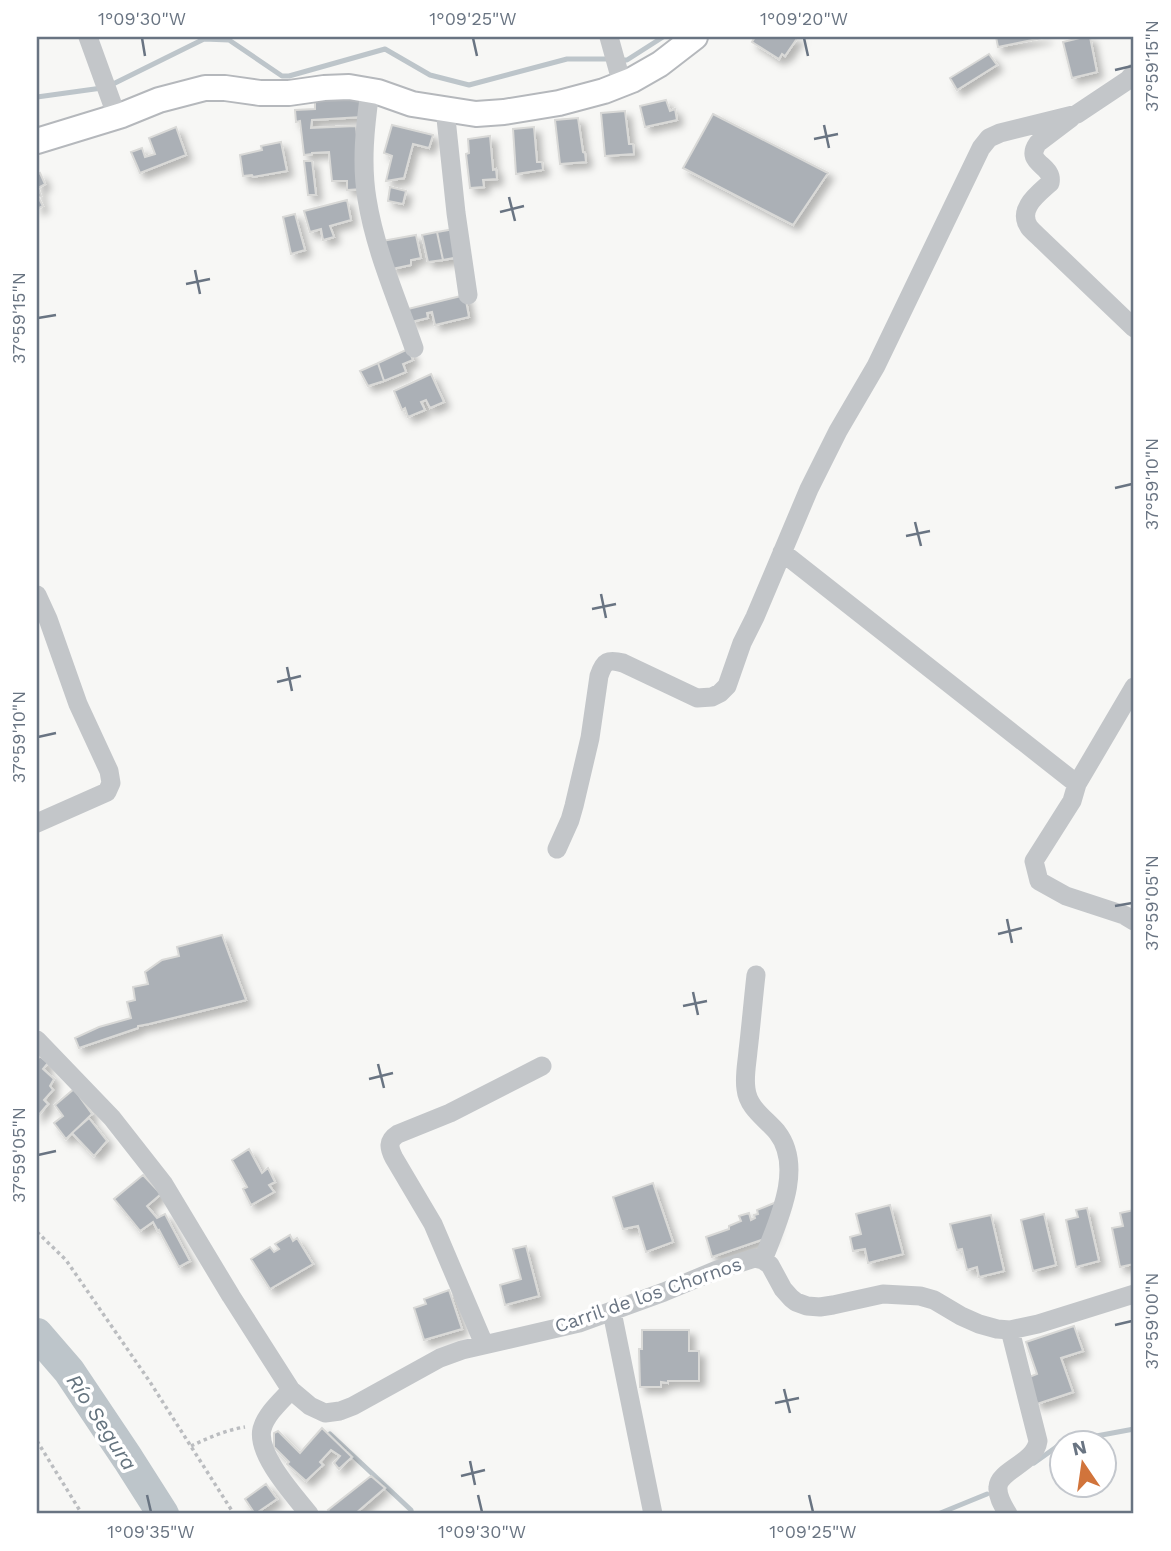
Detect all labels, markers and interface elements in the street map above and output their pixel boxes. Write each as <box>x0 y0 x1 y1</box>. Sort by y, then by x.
text: 1°09'30"W <box>98 8 186 29</box>
text: 1°09'25"W <box>429 8 517 29</box>
text: 1°09'20"W <box>760 8 848 29</box>
text: 37°59'15"N <box>1141 20 1162 112</box>
text: 37°59'15"N <box>8 272 29 364</box>
text: 37°59'10"N <box>1141 438 1162 530</box>
text: 37°59'10"N <box>8 691 29 783</box>
text: 37°59'05"N <box>1141 855 1162 951</box>
text: 37°59'05"N <box>8 1107 29 1203</box>
street label: Carril de los Chornos <box>552 1252 744 1338</box>
text: 37°59'00"N <box>1141 1273 1162 1369</box>
water label: Río Segura <box>62 1369 142 1475</box>
north arrow <box>1048 1428 1118 1498</box>
text: N <box>1070 1435 1089 1461</box>
text: 1°09'35"W <box>107 1521 195 1542</box>
text: 1°09'30"W <box>438 1521 526 1542</box>
text: 1°09'25"W <box>769 1521 857 1542</box>

